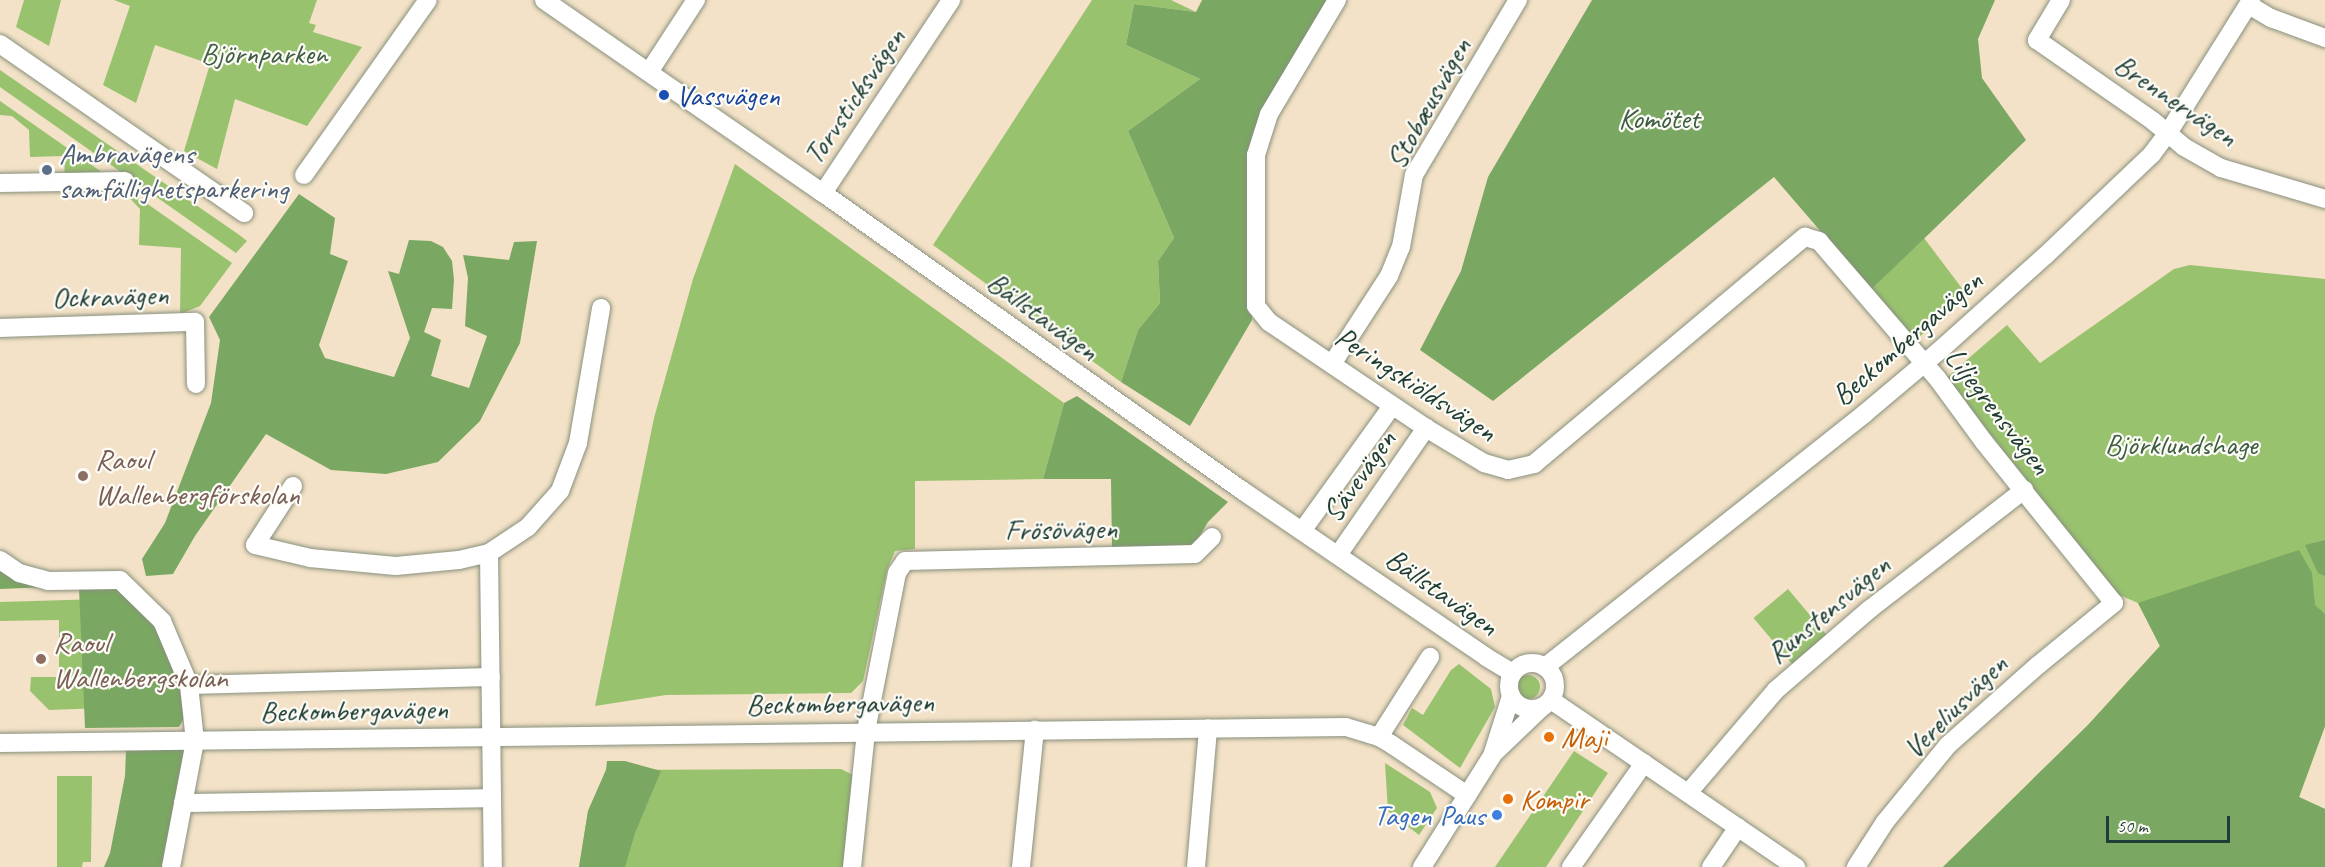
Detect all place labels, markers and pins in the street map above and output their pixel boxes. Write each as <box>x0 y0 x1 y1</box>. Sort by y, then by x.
place label: Vassvägen <box>676 77 780 113</box>
marker: Vassvägen <box>657 88 671 102</box>
place label: Ambravägens samfällighetsparkering <box>59 135 288 206</box>
marker: Ambravägens samfällighetsparkering <box>40 163 54 177</box>
place label: Raoul Wallenbergförskolan <box>95 441 300 512</box>
marker: Raoul Wallenbergförskolan <box>76 469 90 483</box>
place label: Raoul Wallenbergskolan <box>53 624 228 694</box>
marker: Raoul Wallenbergskolan <box>34 652 48 666</box>
place label: Maji <box>1561 719 1607 755</box>
marker: Maji <box>1542 730 1556 744</box>
place label: Kompir <box>1520 781 1589 817</box>
marker: Kompir <box>1501 792 1515 806</box>
place label: Tagen Paus <box>1373 797 1485 833</box>
marker: Tagen Paus <box>1490 808 1504 822</box>

